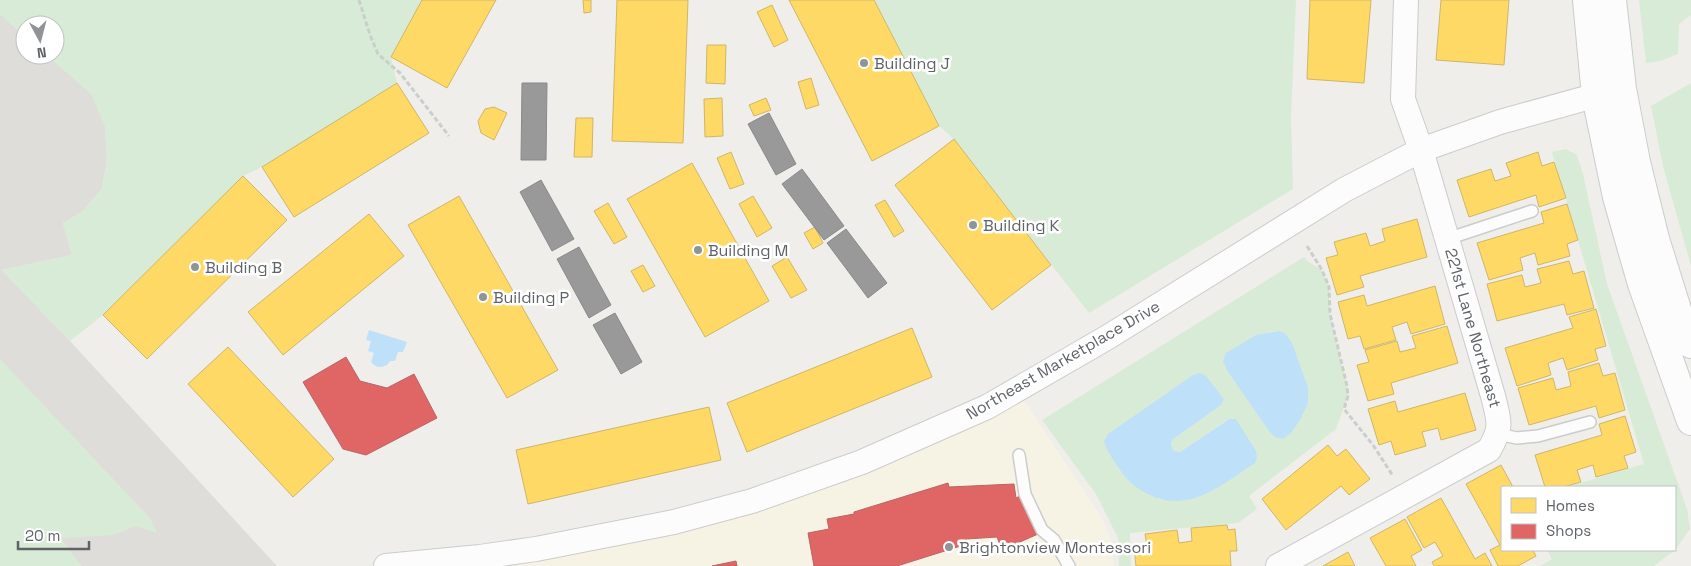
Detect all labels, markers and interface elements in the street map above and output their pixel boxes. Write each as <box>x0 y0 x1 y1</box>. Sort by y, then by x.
north arrow <box>15 15 65 65</box>
text: N <box>36 43 47 62</box>
place label: Building J <box>874 53 950 74</box>
marker: Building J <box>858 57 870 69</box>
place label: Building K <box>983 215 1060 236</box>
marker: Building K <box>967 219 979 231</box>
place label: Building M <box>708 240 788 261</box>
marker: Building M <box>692 244 704 256</box>
street label: 221st Lane Northeast <box>1440 246 1506 410</box>
place label: Building B <box>205 257 282 278</box>
marker: Building B <box>189 261 201 273</box>
place label: Building P <box>493 287 570 308</box>
marker: Building P <box>477 291 489 303</box>
street label: Northeast Marketplace Drive <box>962 296 1164 424</box>
legend <box>1501 486 1676 551</box>
text: Homes <box>1546 496 1595 515</box>
scale bar <box>18 518 89 550</box>
text: Shops <box>1546 521 1591 540</box>
text: 20 m <box>25 526 60 545</box>
place label: Brightonview Montessori <box>959 537 1151 558</box>
marker: Brightonview Montessori <box>943 541 955 553</box>

